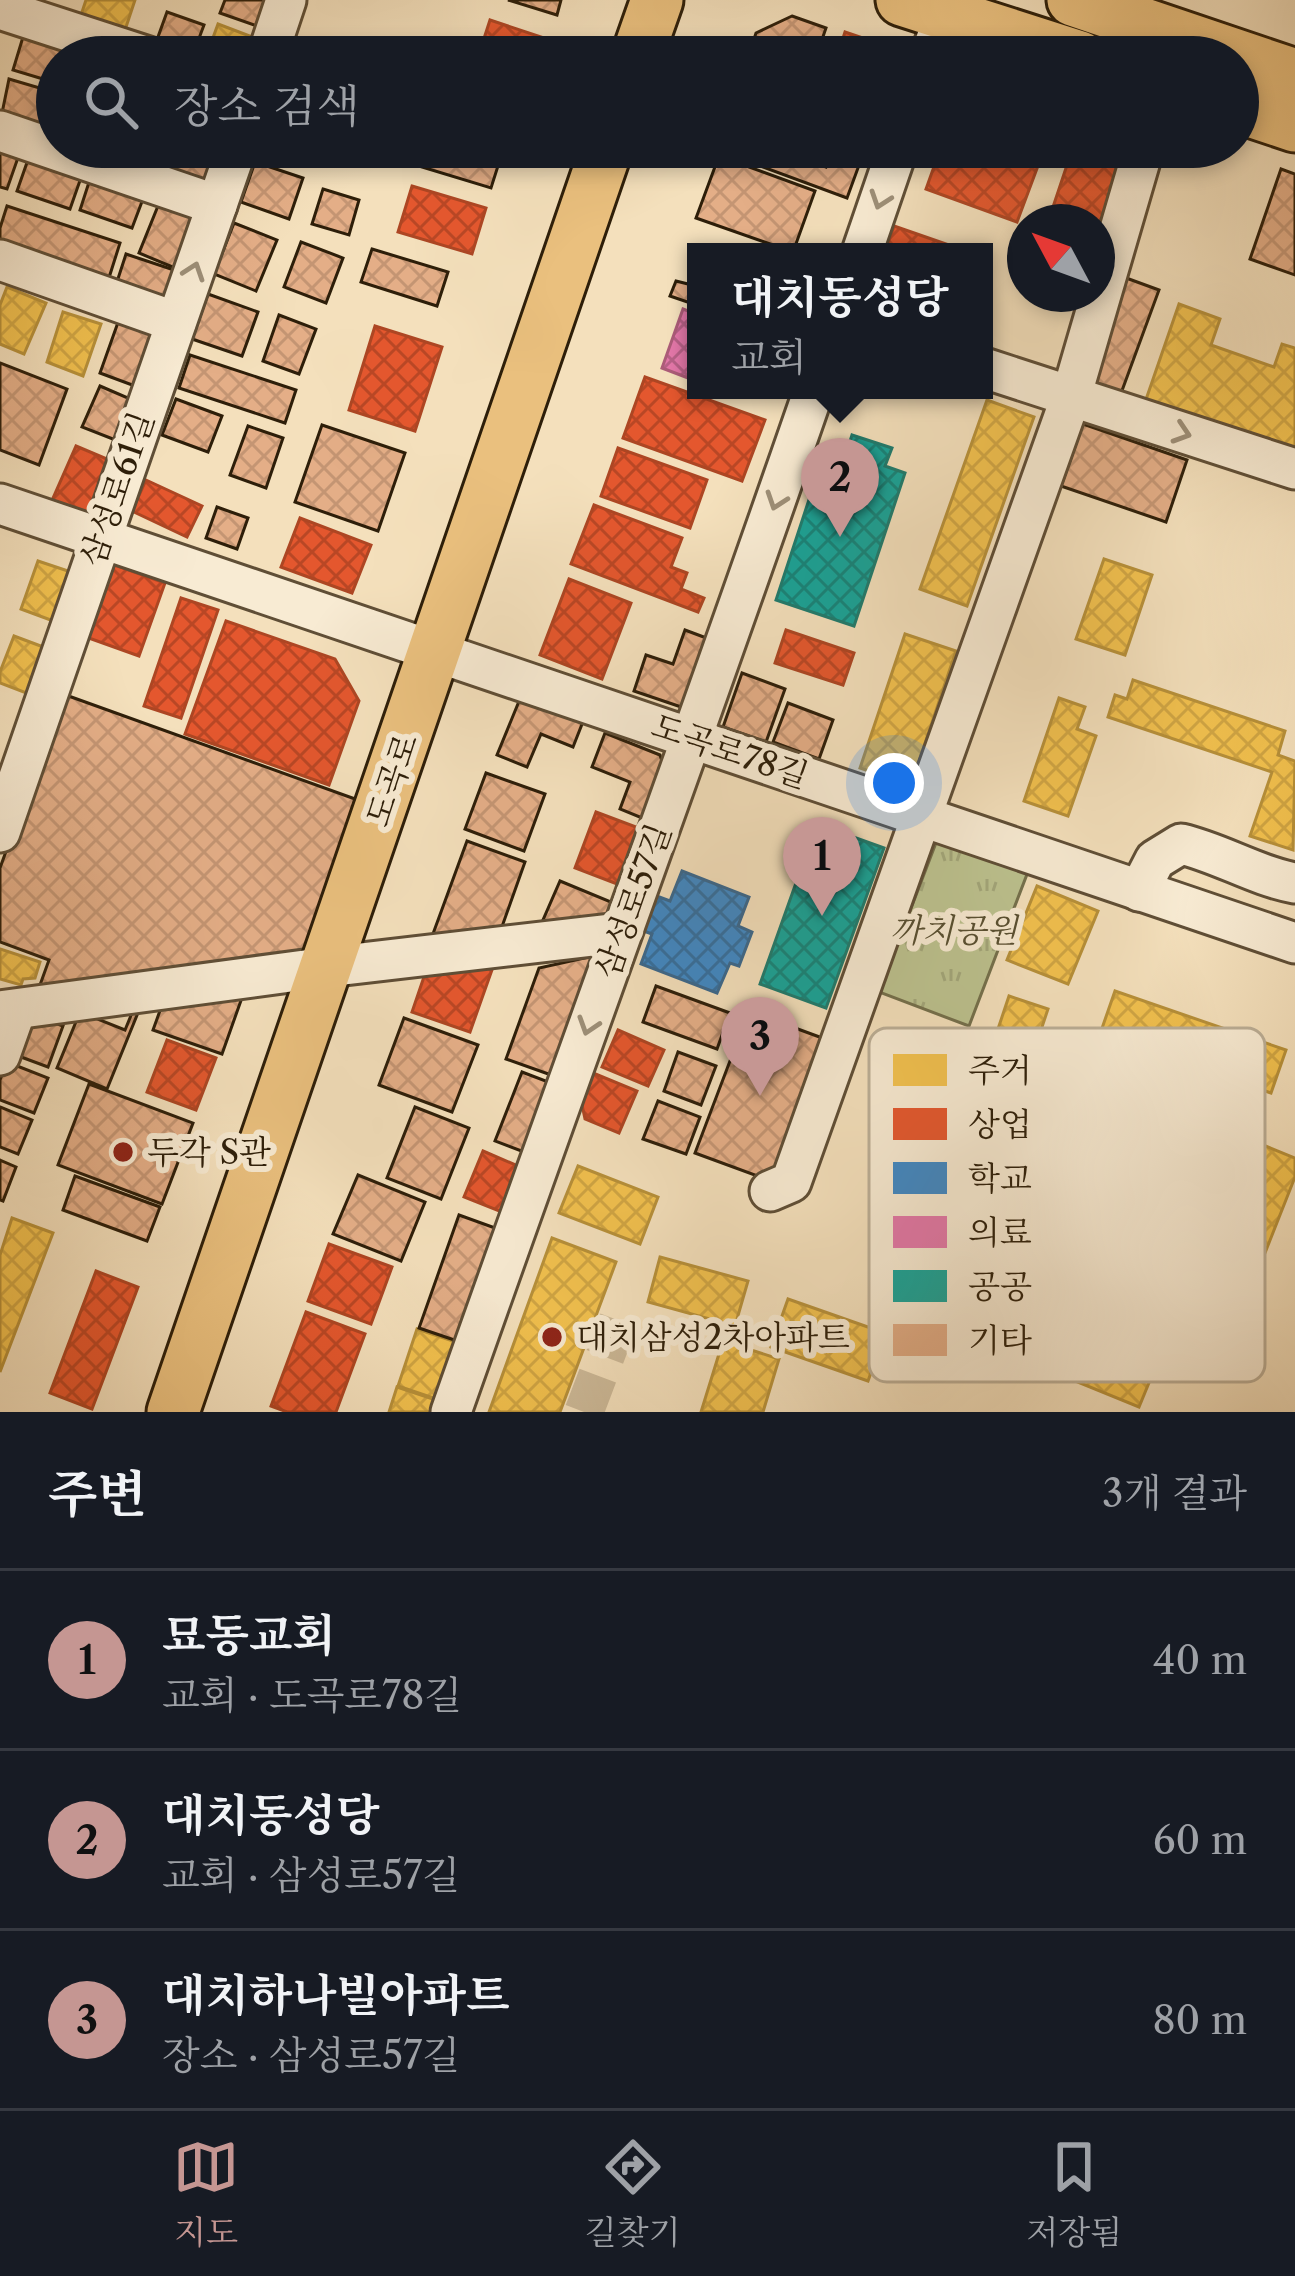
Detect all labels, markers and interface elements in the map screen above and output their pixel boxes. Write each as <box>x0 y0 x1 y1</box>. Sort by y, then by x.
search box <box>36 36 1259 168</box>
icon: search <box>78 69 144 135</box>
text: 장소 검색 <box>174 78 360 134</box>
one-way arrow <box>870 188 894 209</box>
north arrow <box>1007 204 1115 312</box>
popup <box>687 243 993 399</box>
one-way arrow <box>180 262 204 283</box>
text: 대치동성당 <box>731 269 949 325</box>
text: 교회 <box>731 333 807 381</box>
street label: 삼성로61길 <box>71 406 163 572</box>
one-way arrow <box>1171 418 1192 443</box>
pin: 2 <box>801 438 879 537</box>
one-way arrow <box>766 489 790 510</box>
street label: 도곡로78길 <box>646 705 814 797</box>
street label: 도곡로 <box>357 728 427 832</box>
your location <box>864 753 924 813</box>
pin: 1 <box>783 817 861 916</box>
street label: 삼성로57길 <box>586 818 680 984</box>
park label: 까치공원 <box>890 910 1020 951</box>
pin: 3 <box>721 997 799 1096</box>
one-way arrow <box>578 1015 603 1036</box>
legend <box>869 1028 1265 1382</box>
text: 주거 <box>968 1050 1032 1091</box>
text: 상업 <box>968 1104 1032 1145</box>
place label: 두각 S관 <box>147 1132 271 1173</box>
marker: 두각 S관 <box>110 1139 136 1165</box>
text: 학교 <box>968 1158 1032 1199</box>
text: 의료 <box>968 1212 1032 1253</box>
text: 공공 <box>968 1266 1032 1307</box>
place label: 대치삼성2차아파트 <box>576 1317 850 1358</box>
text: 기타 <box>968 1320 1032 1361</box>
marker: 대치삼성2차아파트 <box>539 1324 565 1350</box>
text: 주변 <box>48 1463 147 1525</box>
text: 3개 결과 <box>1102 1469 1247 1517</box>
text: 묘동교회 <box>162 1607 336 1663</box>
text: 1 <box>78 1636 96 1684</box>
text: 40 m <box>1153 1636 1247 1684</box>
text: 교회 · 도곡로78길 <box>162 1671 462 1719</box>
text: 대치동성당 <box>162 1787 379 1843</box>
text: 2 <box>75 1816 99 1864</box>
text: 60 m <box>1153 1816 1247 1864</box>
text: 교회 · 삼성로57길 <box>162 1851 460 1899</box>
text: 대치하나빌아파트 <box>162 1967 510 2023</box>
text: 3 <box>76 1996 98 2044</box>
text: 80 m <box>1152 1996 1247 2044</box>
text: 장소 · 삼성로57길 <box>162 2031 460 2079</box>
tab: 지도 <box>173 2134 239 2253</box>
tab: 길찾기 <box>585 2134 681 2253</box>
tab: 저장됨 <box>1026 2134 1122 2253</box>

